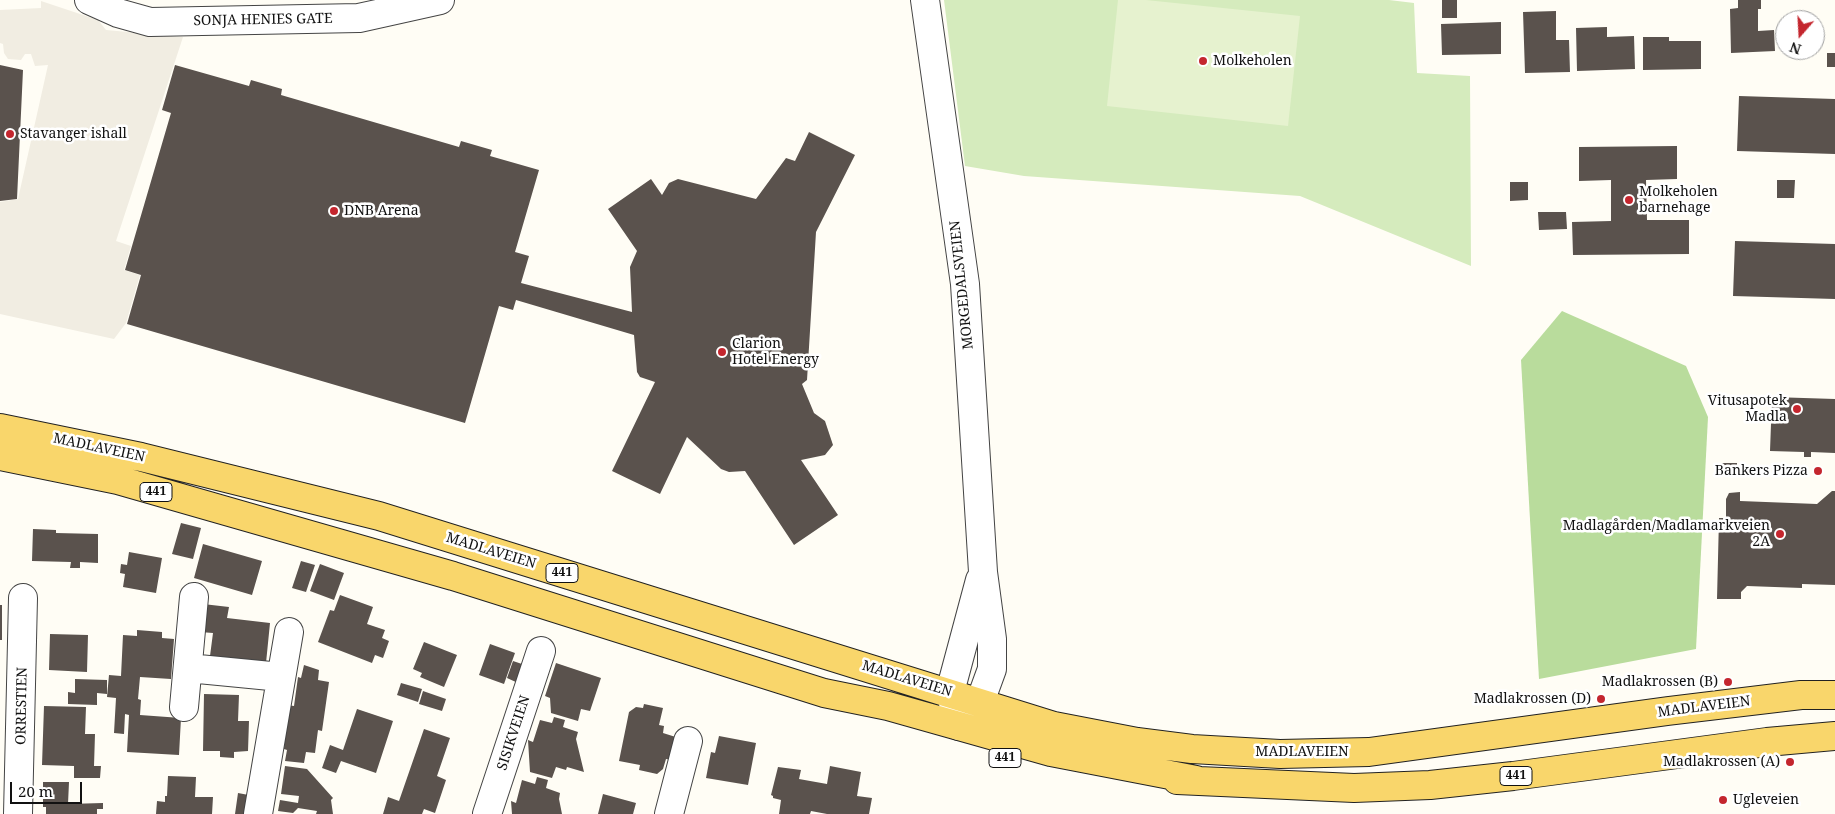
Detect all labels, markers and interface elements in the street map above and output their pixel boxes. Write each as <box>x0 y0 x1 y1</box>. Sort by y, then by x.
street label: SONJA HENIES GATE <box>193 10 333 30</box>
north arrow <box>1775 10 1825 60</box>
text: N <box>1787 38 1804 59</box>
place label: Molkeholen <box>1213 53 1292 69</box>
marker: Molkeholen <box>1197 55 1209 67</box>
place label: Stavanger ishall <box>20 126 127 142</box>
marker: Stavanger ishall <box>4 128 16 140</box>
place label: Molkeholen barnehage <box>1639 184 1718 216</box>
marker: Molkeholen barnehage <box>1623 194 1635 206</box>
place label: DNB Arena <box>344 203 419 219</box>
marker: DNB Arena <box>328 205 340 217</box>
street label: MORGEDALSVEIEN <box>947 220 977 350</box>
place label: Clarion Hotel Energy <box>732 336 819 368</box>
marker: Clarion Hotel Energy <box>716 346 728 358</box>
place label: Vitusapotek Madla <box>1708 393 1787 426</box>
marker: Vitusapotek Madla <box>1791 403 1803 415</box>
street label: MADLAVEIEN <box>52 430 146 466</box>
place label: Bankers Pizza <box>1715 463 1808 479</box>
marker: Bankers Pizza <box>1812 465 1824 477</box>
road number: 441 <box>140 482 172 502</box>
place label: Madlagården/Madlamarkveien 2A <box>1563 518 1770 550</box>
marker: Madlagården/Madlamarkveien 2A <box>1774 528 1786 540</box>
street label: MADLAVEIEN <box>444 529 538 573</box>
road number: 441 <box>546 564 578 582</box>
street label: MADLAVEIEN <box>860 657 954 701</box>
street label: ORRESTIEN <box>13 667 31 745</box>
place label: Madlakrossen (B) <box>1602 674 1718 690</box>
marker: Madlakrossen (B) <box>1722 676 1734 688</box>
place label: Madlakrossen (D) <box>1474 691 1591 707</box>
street label: SISIKVEIEN <box>494 693 534 773</box>
marker: Madlakrossen (D) <box>1595 693 1607 705</box>
street label: MADLAVEIEN <box>1657 693 1751 721</box>
street label: MADLAVEIEN <box>1255 744 1349 760</box>
road number: 441 <box>989 748 1021 768</box>
place label: Madlakrossen (A) <box>1663 754 1780 770</box>
marker: Madlakrossen (A) <box>1784 756 1796 768</box>
road number: 441 <box>1500 766 1532 786</box>
scale bar <box>12 772 85 804</box>
text: 20 m <box>18 781 53 801</box>
place label: Ugleveien <box>1733 792 1799 808</box>
marker: Ugleveien <box>1717 794 1729 806</box>

